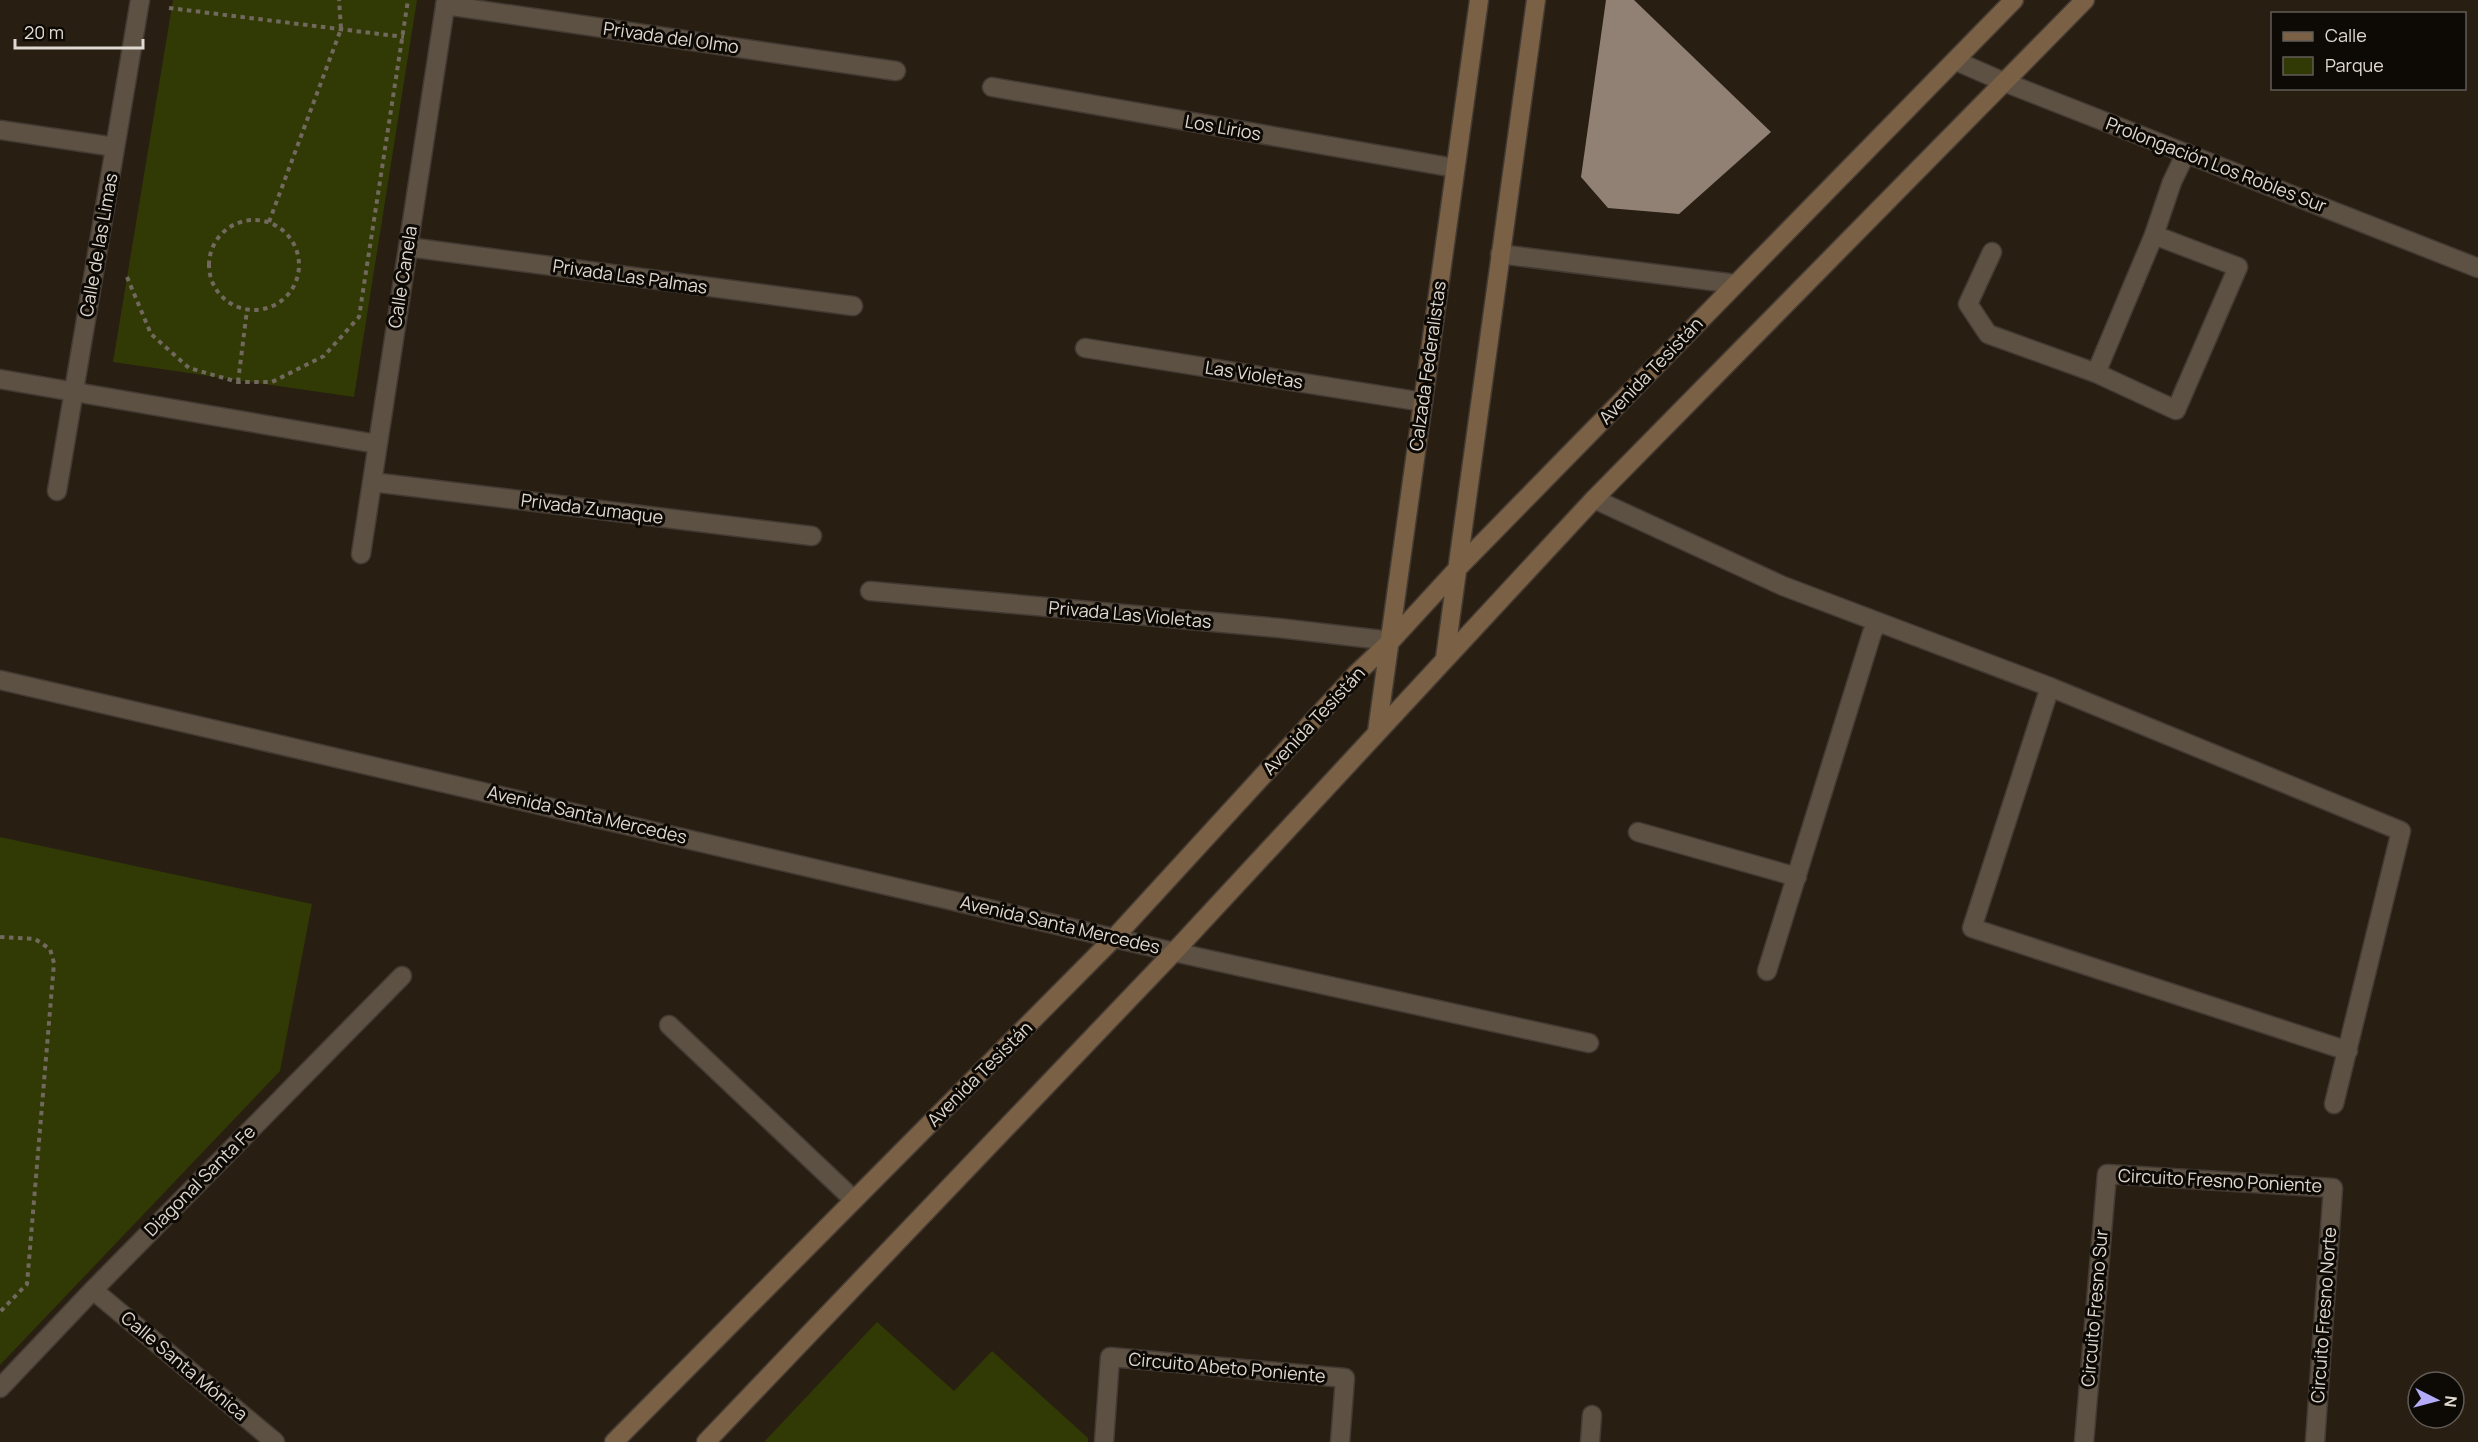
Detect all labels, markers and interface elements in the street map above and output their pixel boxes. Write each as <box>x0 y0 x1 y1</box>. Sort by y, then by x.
scale bar <box>15 12 142 50</box>
legend <box>2271 12 2466 90</box>
street label: Privada del Olmo <box>602 16 740 58</box>
text: 20 m <box>24 20 64 44</box>
text: Calle <box>2325 23 2367 47</box>
text: Parque <box>2325 53 2384 77</box>
street label: Los Lirios <box>1183 109 1263 146</box>
street label: Prolongación Los Robles Sur <box>2103 111 2331 217</box>
street label: Calle de las Limas <box>74 171 122 319</box>
street label: Calle Canela <box>382 224 422 330</box>
street label: Privada Las Palmas <box>551 253 709 299</box>
street label: Calzada Federalistas <box>1403 279 1451 452</box>
street label: Avenida Tesistán <box>1593 312 1707 429</box>
street label: Las Violetas <box>1203 354 1305 394</box>
street label: Privada Zumaque <box>520 487 665 529</box>
street label: Privada Las Violetas <box>1048 595 1213 633</box>
street label: Avenida Tesistán <box>1257 661 1370 780</box>
street label: Avenida Santa Mercedes <box>485 779 689 849</box>
street label: Avenida Santa Mercedes <box>958 889 1162 959</box>
street label: Avenida Tesistán <box>921 1015 1037 1131</box>
street label: Diagonal Santa Fe <box>138 1119 260 1241</box>
street label: Circuito Fresno Poniente <box>2117 1163 2323 1197</box>
street label: Circuito Fresno Norte <box>2305 1226 2341 1404</box>
street label: Circuito Fresno Sur <box>2075 1228 2113 1388</box>
street label: Calle Santa Mónica <box>116 1305 253 1425</box>
street label: Circuito Abeto Poniente <box>1128 1346 1327 1388</box>
north arrow <box>2406 1370 2466 1430</box>
text: N <box>2439 1395 2462 1408</box>

